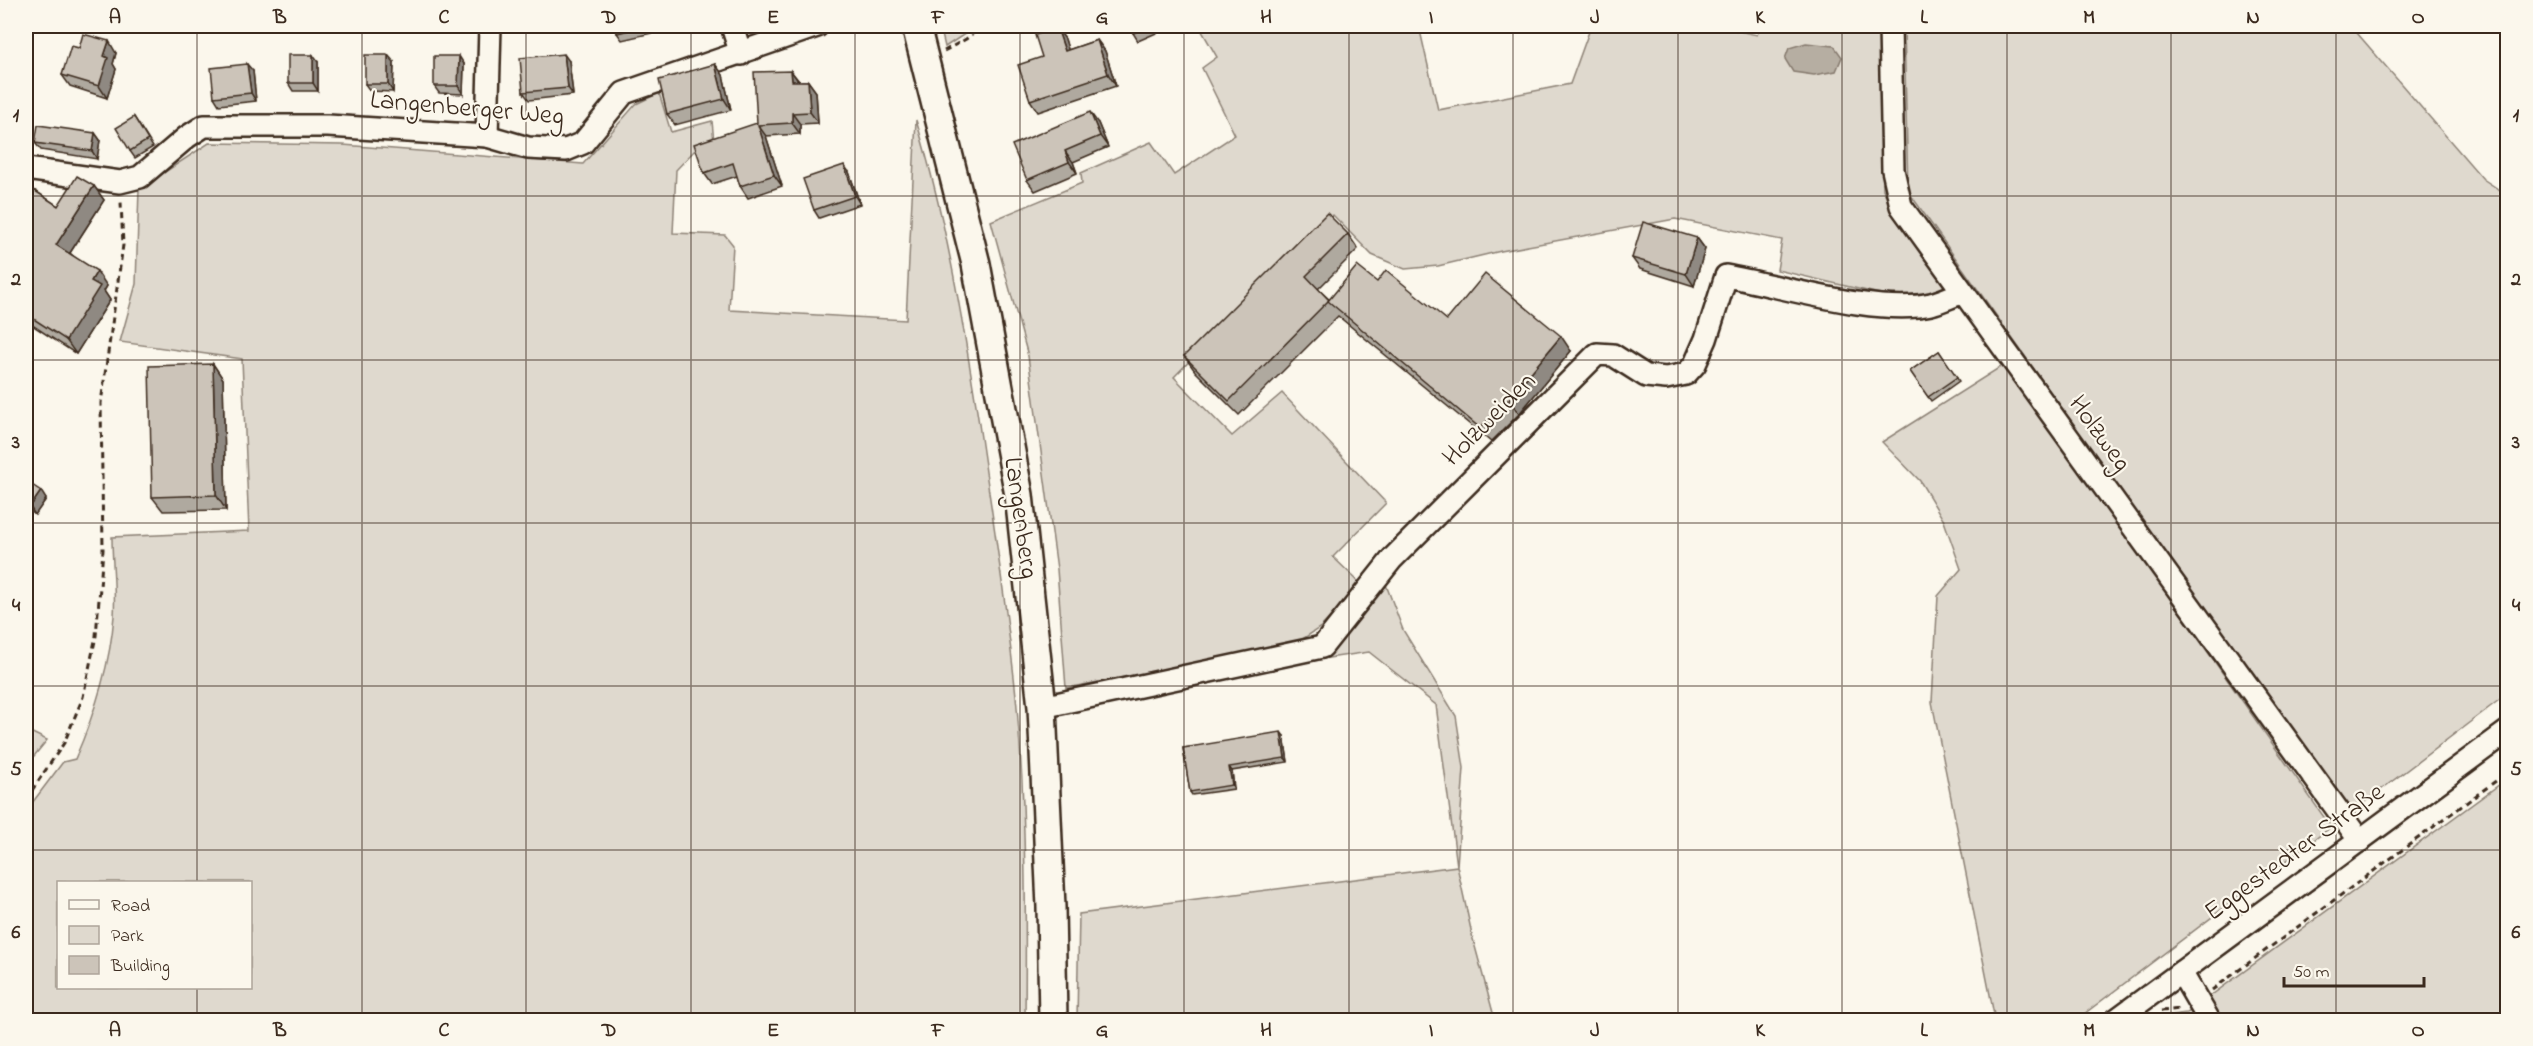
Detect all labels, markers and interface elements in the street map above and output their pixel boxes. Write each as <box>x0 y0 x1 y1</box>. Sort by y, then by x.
text: A <box>109 4 121 33</box>
text: B <box>272 4 287 33</box>
text: C <box>439 4 450 33</box>
text: D <box>601 4 616 33</box>
text: E <box>767 4 779 33</box>
text: F <box>931 4 945 33</box>
text: G <box>1096 4 1109 33</box>
text: H <box>1260 4 1272 33</box>
text: I <box>1429 4 1434 33</box>
text: J <box>1590 4 1600 33</box>
text: K <box>1755 4 1766 33</box>
text: L <box>1920 4 1928 33</box>
text: M <box>2083 4 2095 33</box>
text: N <box>2246 4 2260 33</box>
text: O <box>2411 4 2425 33</box>
street label: Langenberger Weg <box>368 81 566 137</box>
text: 1 <box>13 102 20 131</box>
text: 1 <box>2513 102 2520 131</box>
text: 2 <box>10 266 21 295</box>
text: 2 <box>2510 266 2521 295</box>
street label: Holzweiden <box>1434 364 1546 476</box>
street label: Holzweg <box>2058 387 2140 481</box>
text: 3 <box>11 429 20 458</box>
text: 3 <box>2511 429 2520 458</box>
street label: Langenberg <box>992 455 1048 581</box>
text: 4 <box>12 592 21 621</box>
text: 4 <box>2512 592 2521 621</box>
text: 5 <box>10 756 22 785</box>
text: 5 <box>2510 756 2522 785</box>
street label: Eggestedter Straße <box>2197 774 2394 932</box>
legend <box>57 881 252 989</box>
text: Road <box>111 894 150 920</box>
text: 6 <box>12 919 21 948</box>
text: 6 <box>2512 919 2521 948</box>
text: Park <box>111 924 144 950</box>
scale bar <box>2284 950 2424 988</box>
text: Building <box>110 954 170 981</box>
text: 50 m <box>2293 960 2330 986</box>
text: A <box>109 1017 121 1046</box>
text: B <box>272 1017 287 1046</box>
text: C <box>439 1017 450 1046</box>
text: D <box>601 1017 616 1046</box>
text: E <box>767 1017 779 1046</box>
text: F <box>931 1017 945 1046</box>
text: G <box>1096 1017 1109 1046</box>
text: H <box>1260 1017 1272 1046</box>
text: I <box>1429 1017 1434 1046</box>
text: J <box>1590 1017 1600 1046</box>
text: K <box>1755 1017 1766 1046</box>
text: L <box>1920 1017 1928 1046</box>
text: M <box>2083 1017 2095 1046</box>
text: N <box>2246 1017 2260 1046</box>
text: O <box>2411 1017 2425 1046</box>

